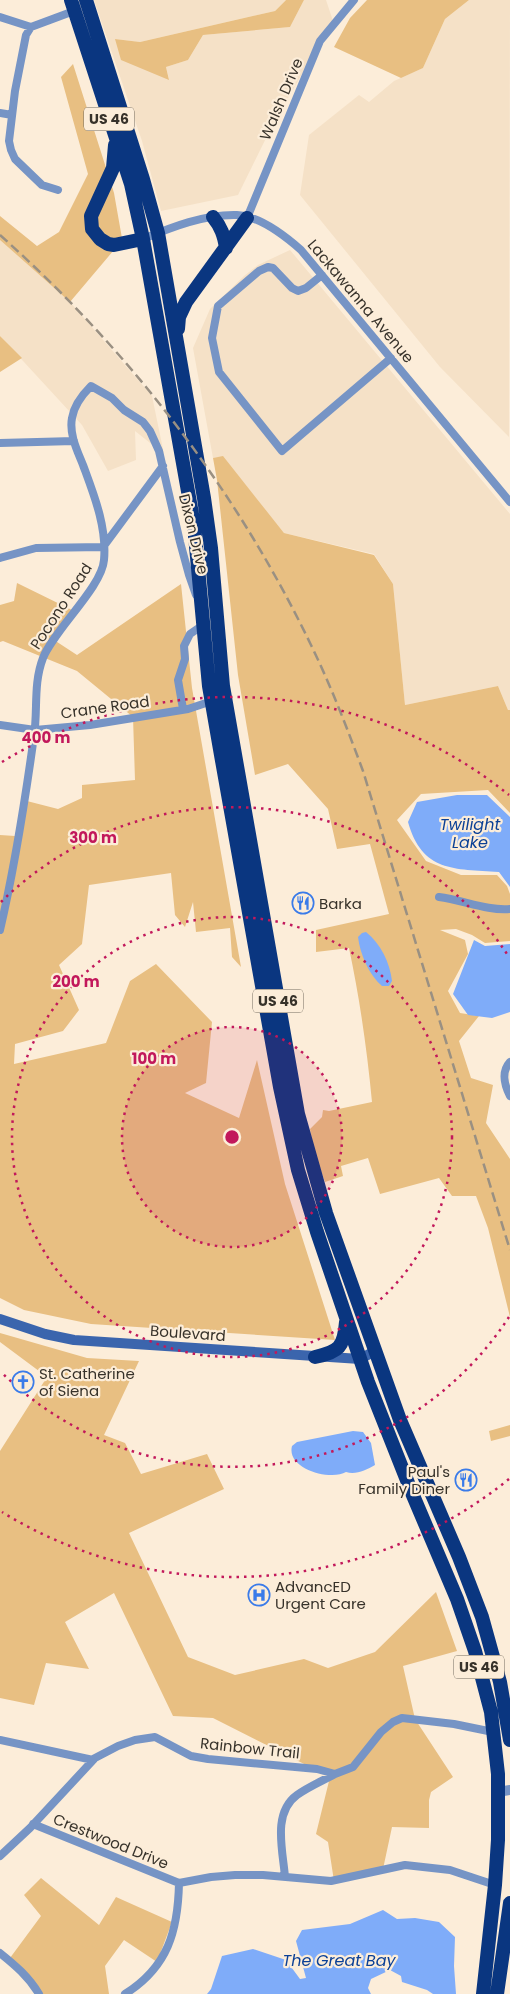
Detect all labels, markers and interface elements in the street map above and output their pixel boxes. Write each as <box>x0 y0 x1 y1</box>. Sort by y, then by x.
street label: Walsh Drive <box>254 55 308 143</box>
road number: US 46 <box>84 108 134 130</box>
street label: Lackawanna Avenue <box>303 235 419 367</box>
street label: Dixon Drive <box>174 492 214 576</box>
street label: Pocono Road <box>25 559 97 653</box>
street label: Crane Road <box>59 690 151 724</box>
text: 400 m <box>22 727 71 748</box>
water label: Twilight Lake <box>440 813 501 854</box>
text: 300 m <box>69 827 117 848</box>
restaurant icon: Barka <box>291 891 315 915</box>
place label: Barka <box>319 893 362 914</box>
text: 200 m <box>52 971 100 992</box>
road number: US 46 <box>253 989 303 1012</box>
text: 100 m <box>132 1048 176 1069</box>
centre of rings <box>223 1128 241 1146</box>
street label: Boulevard <box>150 1320 226 1346</box>
place label: St. Catherine of Siena <box>39 1363 135 1401</box>
church icon: St. Catherine of Siena <box>11 1370 35 1394</box>
place label: Paul's Family Diner <box>358 1461 450 1499</box>
restaurant icon: Paul's Family Diner <box>454 1468 478 1492</box>
place label: AdvancED Urgent Care <box>275 1576 366 1614</box>
hospital icon: AdvancED Urgent Care <box>247 1583 271 1607</box>
road number: US 46 <box>454 1655 504 1678</box>
street label: Rainbow Trail <box>199 1732 301 1764</box>
street label: Crestwood Drive <box>50 1808 172 1874</box>
water label: The Great Bay <box>283 1949 396 1972</box>

